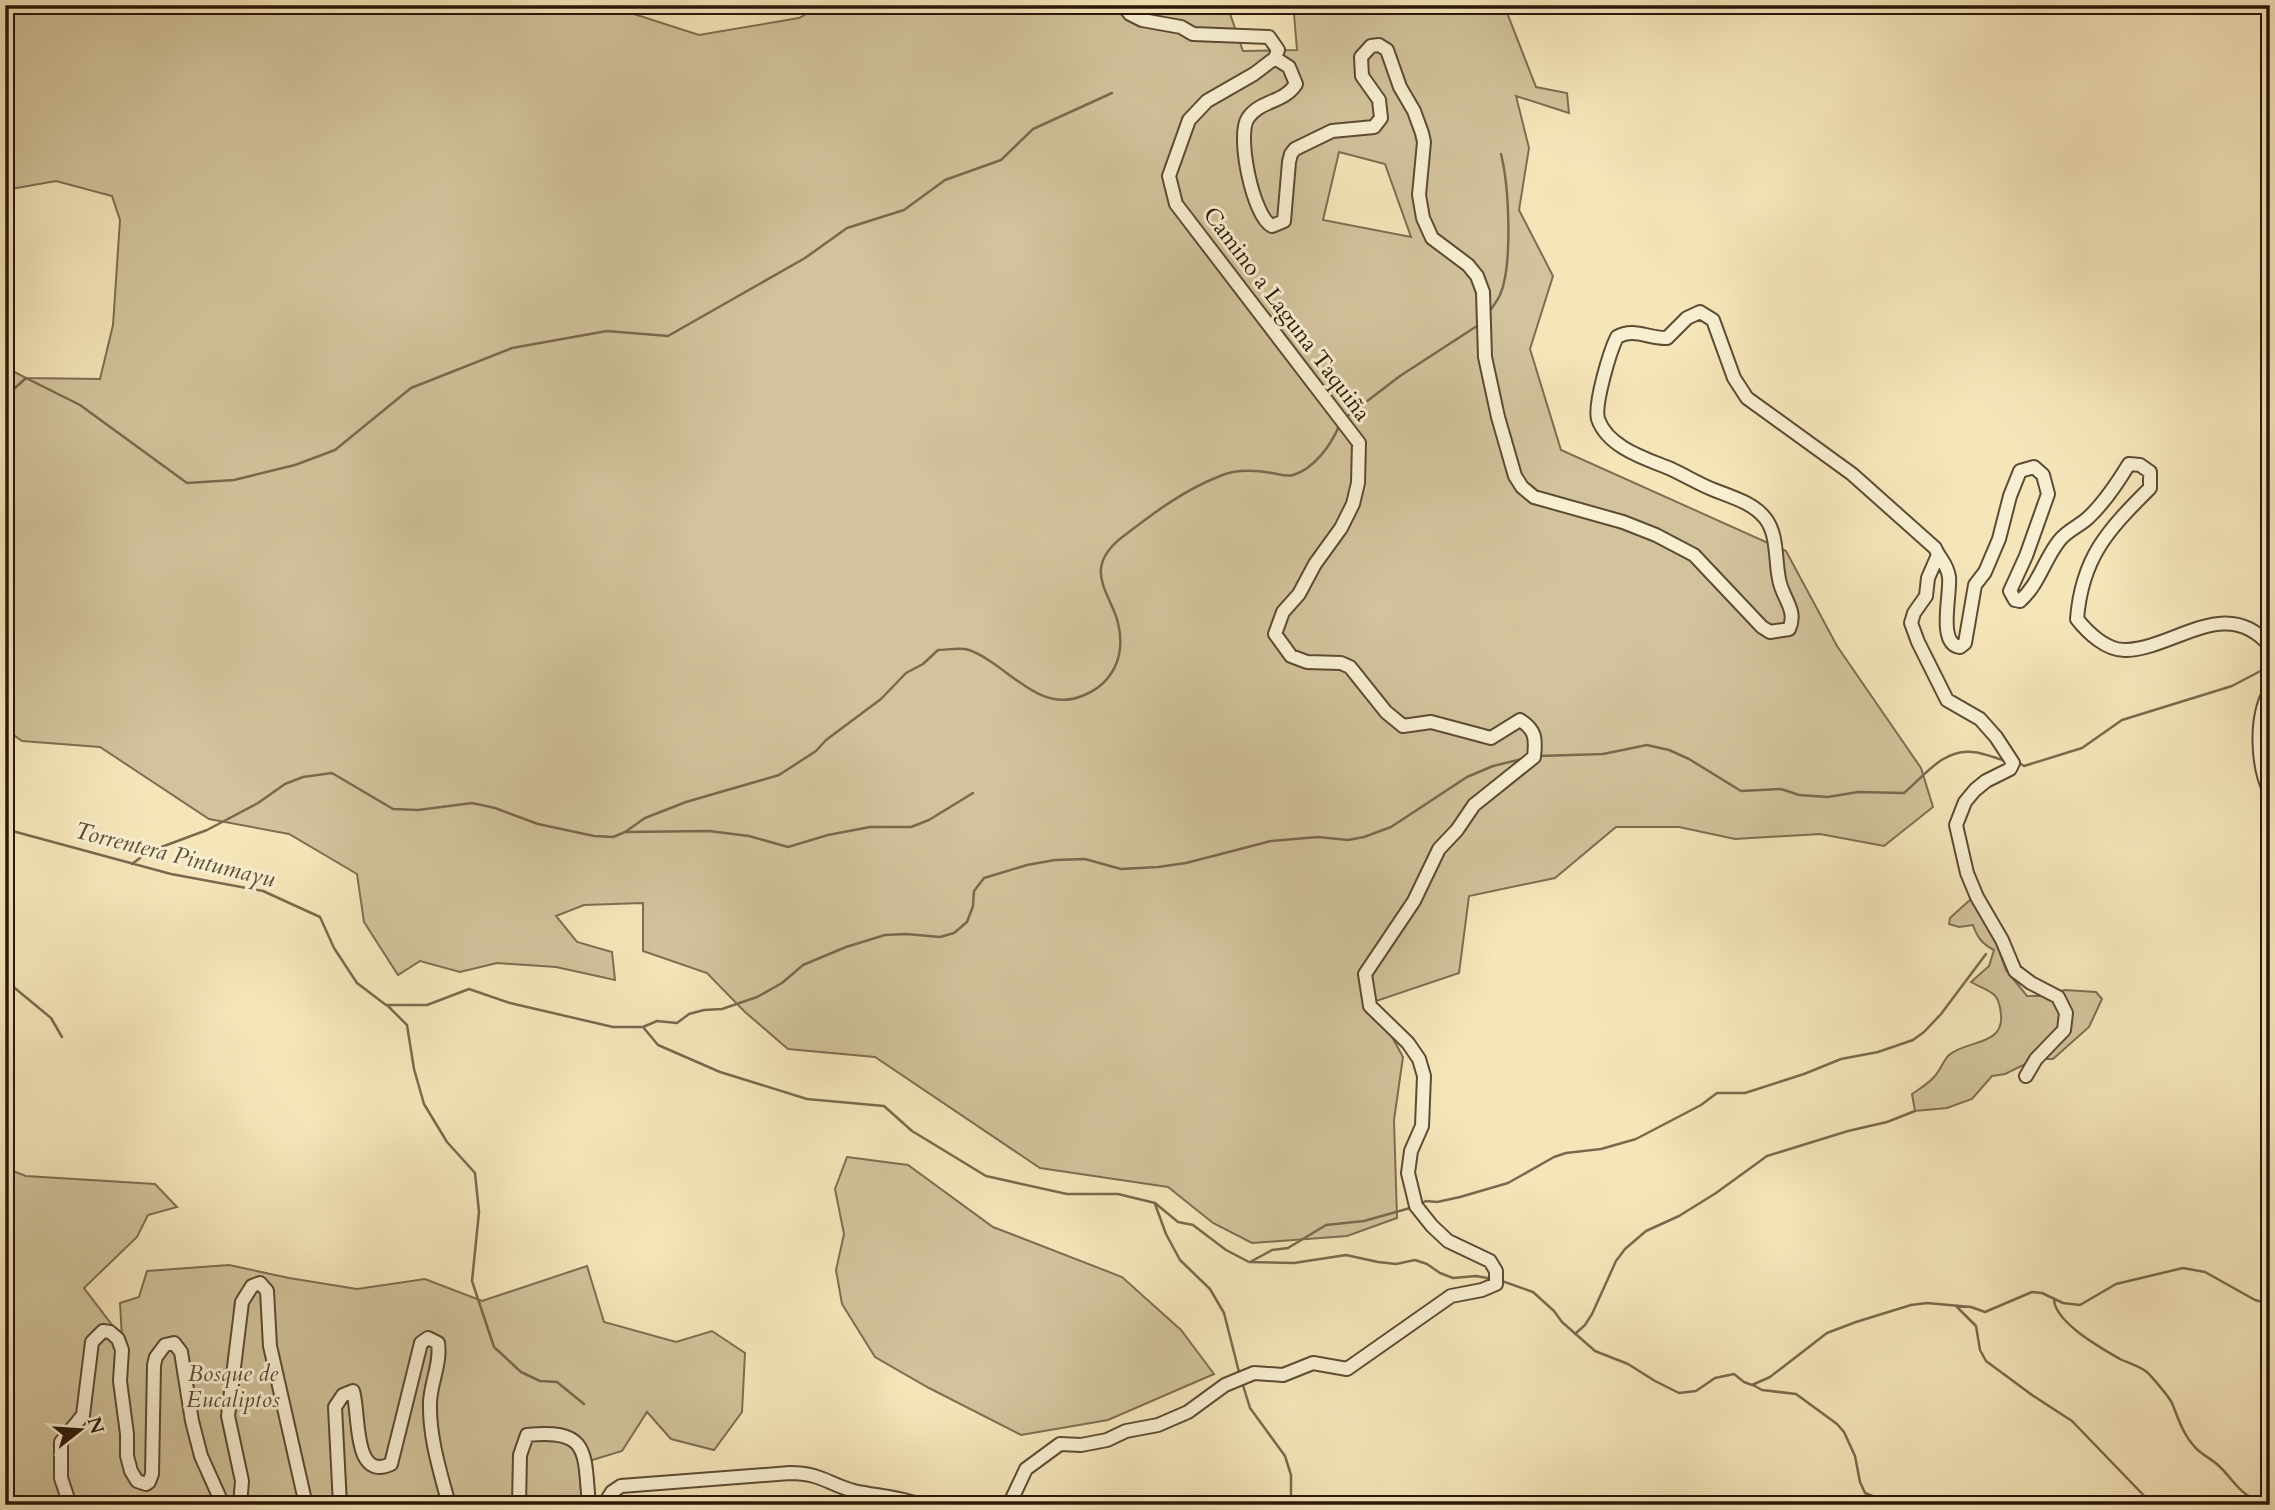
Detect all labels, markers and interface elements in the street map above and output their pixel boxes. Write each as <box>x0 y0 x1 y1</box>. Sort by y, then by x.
street label: Camino a Laguna Taquiña <box>1196 200 1378 428</box>
water label: Torrentera Pintumayu <box>71 814 279 896</box>
park label: Bosque de Eucaliptos <box>186 1358 280 1415</box>
north arrow <box>46 1394 116 1464</box>
text: N <box>80 1414 110 1437</box>

